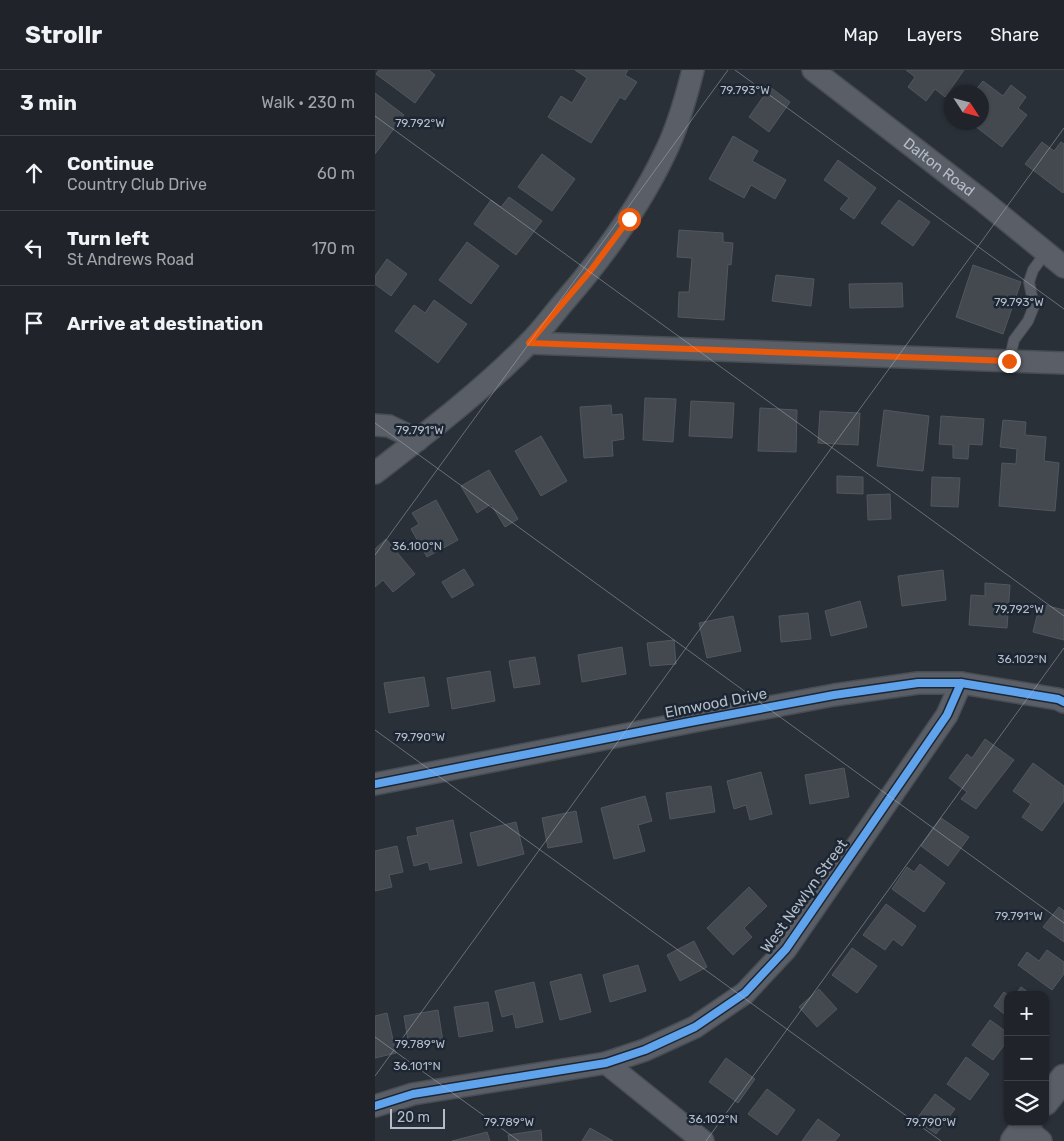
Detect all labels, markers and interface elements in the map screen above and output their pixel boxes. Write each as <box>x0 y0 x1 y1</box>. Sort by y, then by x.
text: Strollr <box>25 21 102 49</box>
text: Map <box>844 24 879 46</box>
text: Layers <box>907 24 962 46</box>
text: Share <box>990 24 1039 46</box>
text: 79.793°W <box>720 83 770 97</box>
north arrow <box>944 85 989 130</box>
text: 3 min <box>20 90 77 115</box>
text: Walk · 230 m <box>261 93 355 112</box>
text: 79.792°W <box>395 116 445 130</box>
street label: Dalton Road <box>900 134 978 200</box>
text: Continue <box>67 152 154 175</box>
icon: ahead <box>20 159 48 187</box>
text: 60 m <box>317 164 355 183</box>
text: Country Club Drive <box>67 175 207 194</box>
route start <box>618 208 641 231</box>
text: Turn left <box>67 227 149 250</box>
icon: left <box>20 234 48 262</box>
text: 170 m <box>312 239 355 258</box>
text: St Andrews Road <box>67 250 194 269</box>
text: 79.793°W <box>994 295 1044 309</box>
icon: arrive <box>20 309 48 337</box>
text: Arrive at destination <box>67 312 263 335</box>
route end <box>998 350 1021 373</box>
text: 79.791°W <box>396 423 444 437</box>
text: 36.100°N <box>392 539 442 553</box>
text: 79.792°W <box>994 602 1044 616</box>
text: 36.102°N <box>997 652 1047 666</box>
street label: Elmwood Drive <box>663 684 769 722</box>
text: 79.790°W <box>395 730 446 744</box>
street label: West Newlyn Street <box>757 836 851 956</box>
text: 79.791°W <box>995 909 1043 923</box>
map controls <box>1004 991 1049 1126</box>
button: + <box>1004 991 1049 1036</box>
button: − <box>1004 1036 1049 1081</box>
text: 79.789°W <box>395 1037 446 1051</box>
text: 36.101°N <box>393 1059 441 1073</box>
button: layers <box>1004 1081 1049 1126</box>
scale bar <box>390 1106 445 1129</box>
text: 20 m <box>397 1109 430 1126</box>
text: 36.102°N <box>688 1112 738 1126</box>
text: 79.789°W <box>484 1115 535 1129</box>
text: 79.790°W <box>906 1115 957 1129</box>

